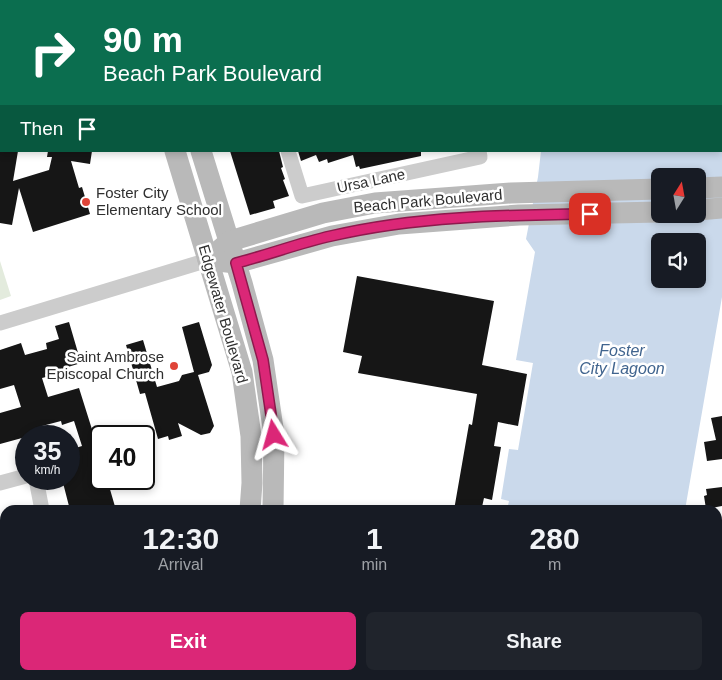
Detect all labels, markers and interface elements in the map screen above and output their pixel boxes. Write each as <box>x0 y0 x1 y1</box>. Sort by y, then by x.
icon: right <box>20 20 85 85</box>
text: 90 m <box>103 20 183 59</box>
text: Beach Park Boulevard <box>103 61 322 86</box>
icon: arrive <box>73 115 101 143</box>
text: Then <box>20 118 63 139</box>
street label: Ursa Lane <box>335 165 407 196</box>
north arrow <box>651 168 706 222</box>
map controls <box>651 168 706 288</box>
place label: Foster City Elementary School <box>96 184 222 218</box>
street label: Beach Park Boulevard <box>353 186 503 215</box>
pin <box>569 193 611 235</box>
marker: Foster City Elementary School <box>80 196 92 208</box>
icon: arrive <box>576 200 604 228</box>
button: sound <box>651 233 706 288</box>
street label: Edgewater Boulevard <box>196 243 251 385</box>
water label: Foster City Lagoon <box>579 342 665 377</box>
place label: Saint Ambrose Episcopal Church <box>46 348 164 382</box>
marker: Saint Ambrose Episcopal Church <box>168 360 180 372</box>
position arrow <box>247 408 299 460</box>
speed limit sign: 40 <box>90 425 155 490</box>
text: 35 <box>34 437 61 465</box>
text: km/h <box>34 463 61 477</box>
text: 12:30 <box>142 522 219 555</box>
text: 1 <box>366 522 383 555</box>
text: 280 <box>530 522 580 555</box>
text: Arrival <box>158 556 203 573</box>
text: min <box>361 556 387 573</box>
text: m <box>548 556 561 573</box>
button: Exit <box>20 612 356 670</box>
button: Share <box>366 612 702 670</box>

